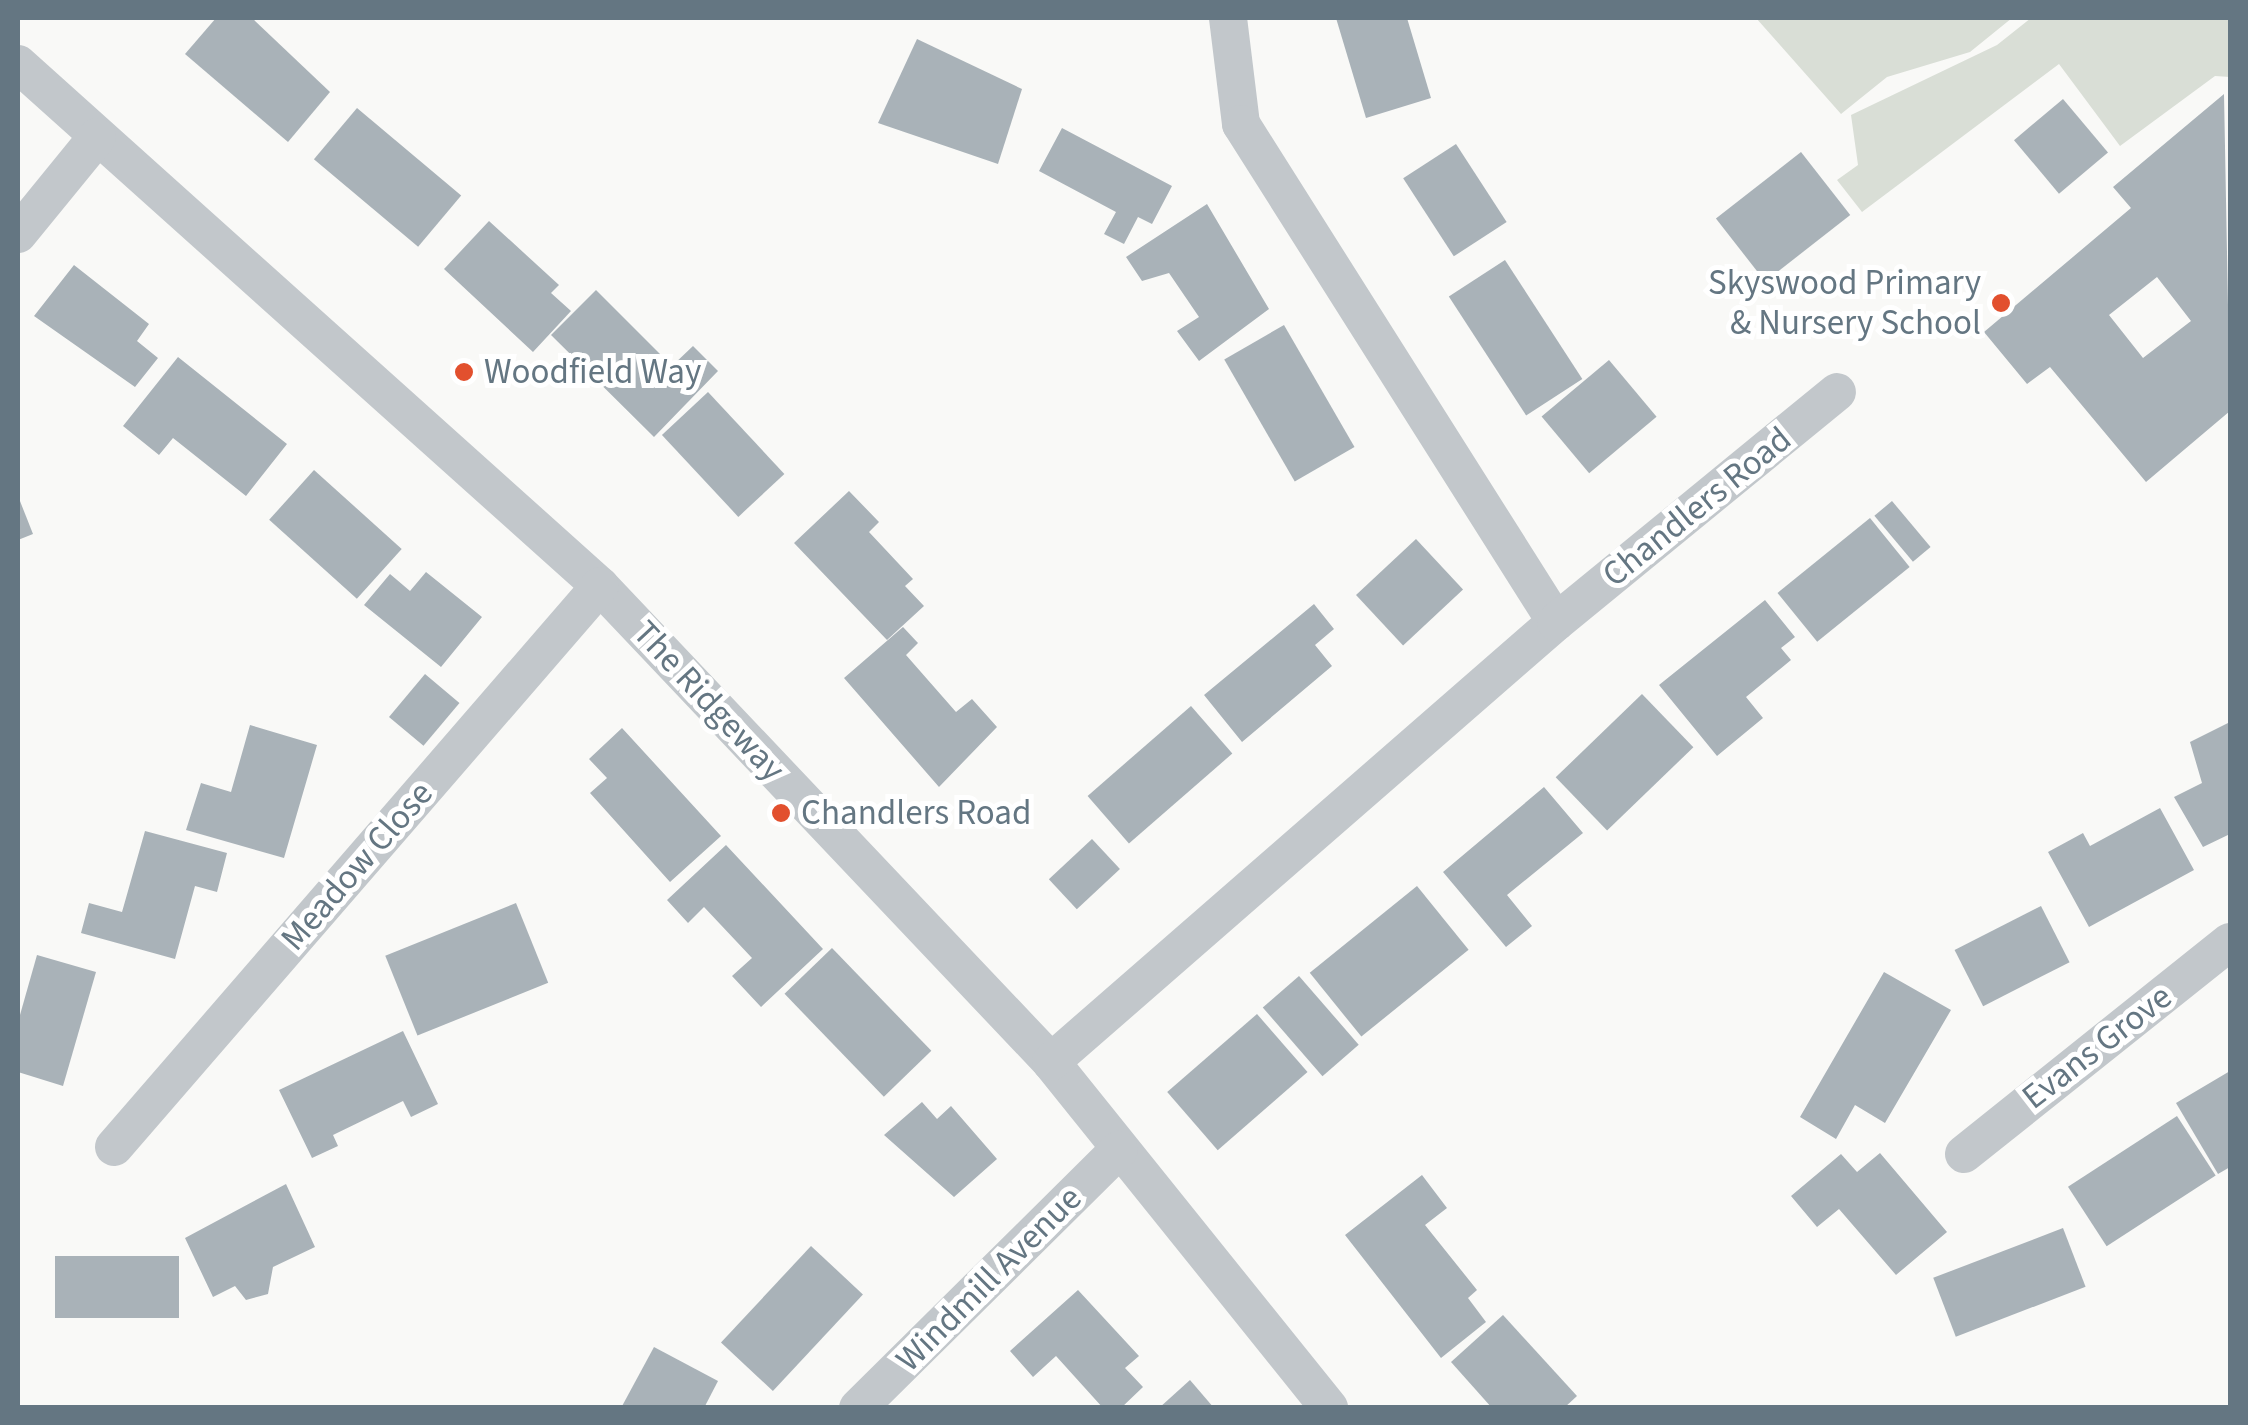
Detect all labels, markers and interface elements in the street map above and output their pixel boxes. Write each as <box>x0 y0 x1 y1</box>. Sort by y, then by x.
place label: Skyswood Primary & Nursery School <box>1708 262 1981 344</box>
marker: Skyswood Primary & Nursery School <box>1990 292 2012 314</box>
place label: Woodfield Way <box>484 351 701 393</box>
marker: Woodfield Way <box>453 361 475 383</box>
street label: Chandlers Road <box>1594 418 1800 596</box>
street label: The Ridgeway <box>624 612 794 790</box>
street label: Meadow Close <box>272 773 442 959</box>
place label: Chandlers Road <box>801 792 1031 834</box>
marker: Chandlers Road <box>770 802 792 824</box>
street label: Evans Grove <box>2014 976 2180 1118</box>
street label: Windmill Avenue <box>888 1178 1090 1380</box>

